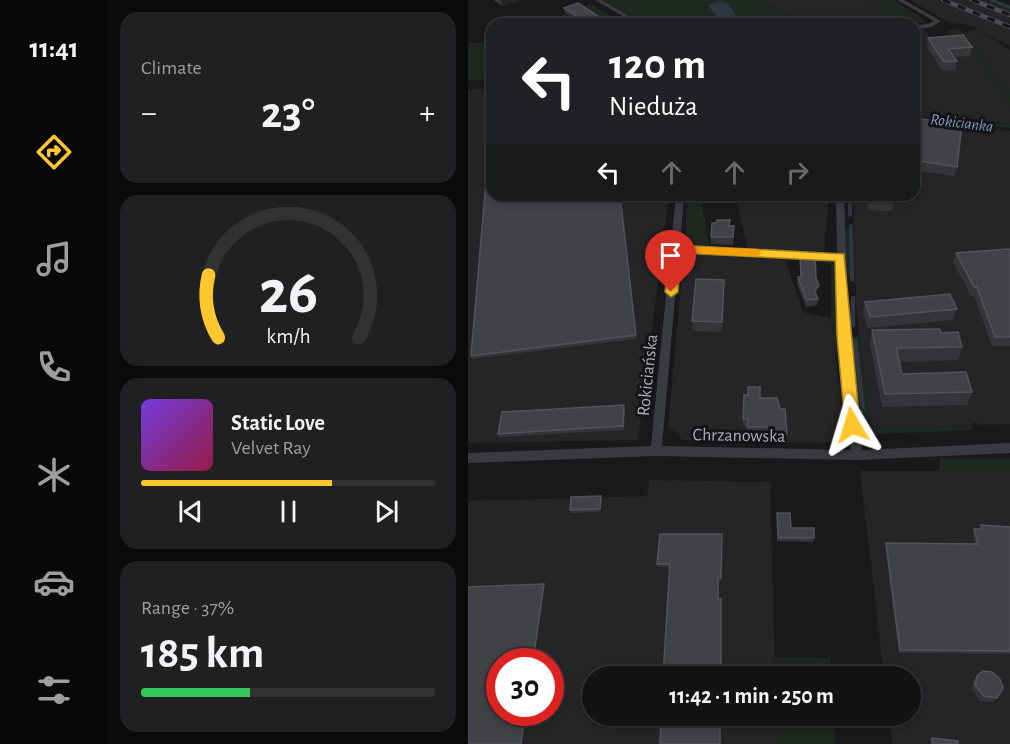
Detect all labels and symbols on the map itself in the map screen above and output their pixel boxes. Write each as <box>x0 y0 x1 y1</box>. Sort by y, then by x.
water label: Rokicianka <box>930 111 994 135</box>
pin <box>645 230 696 292</box>
street label: Rokiciańska <box>635 333 661 417</box>
position arrow <box>820 393 884 457</box>
street label: Chrzanowska <box>692 426 786 446</box>
speed limit sign: 30 <box>486 648 564 726</box>

